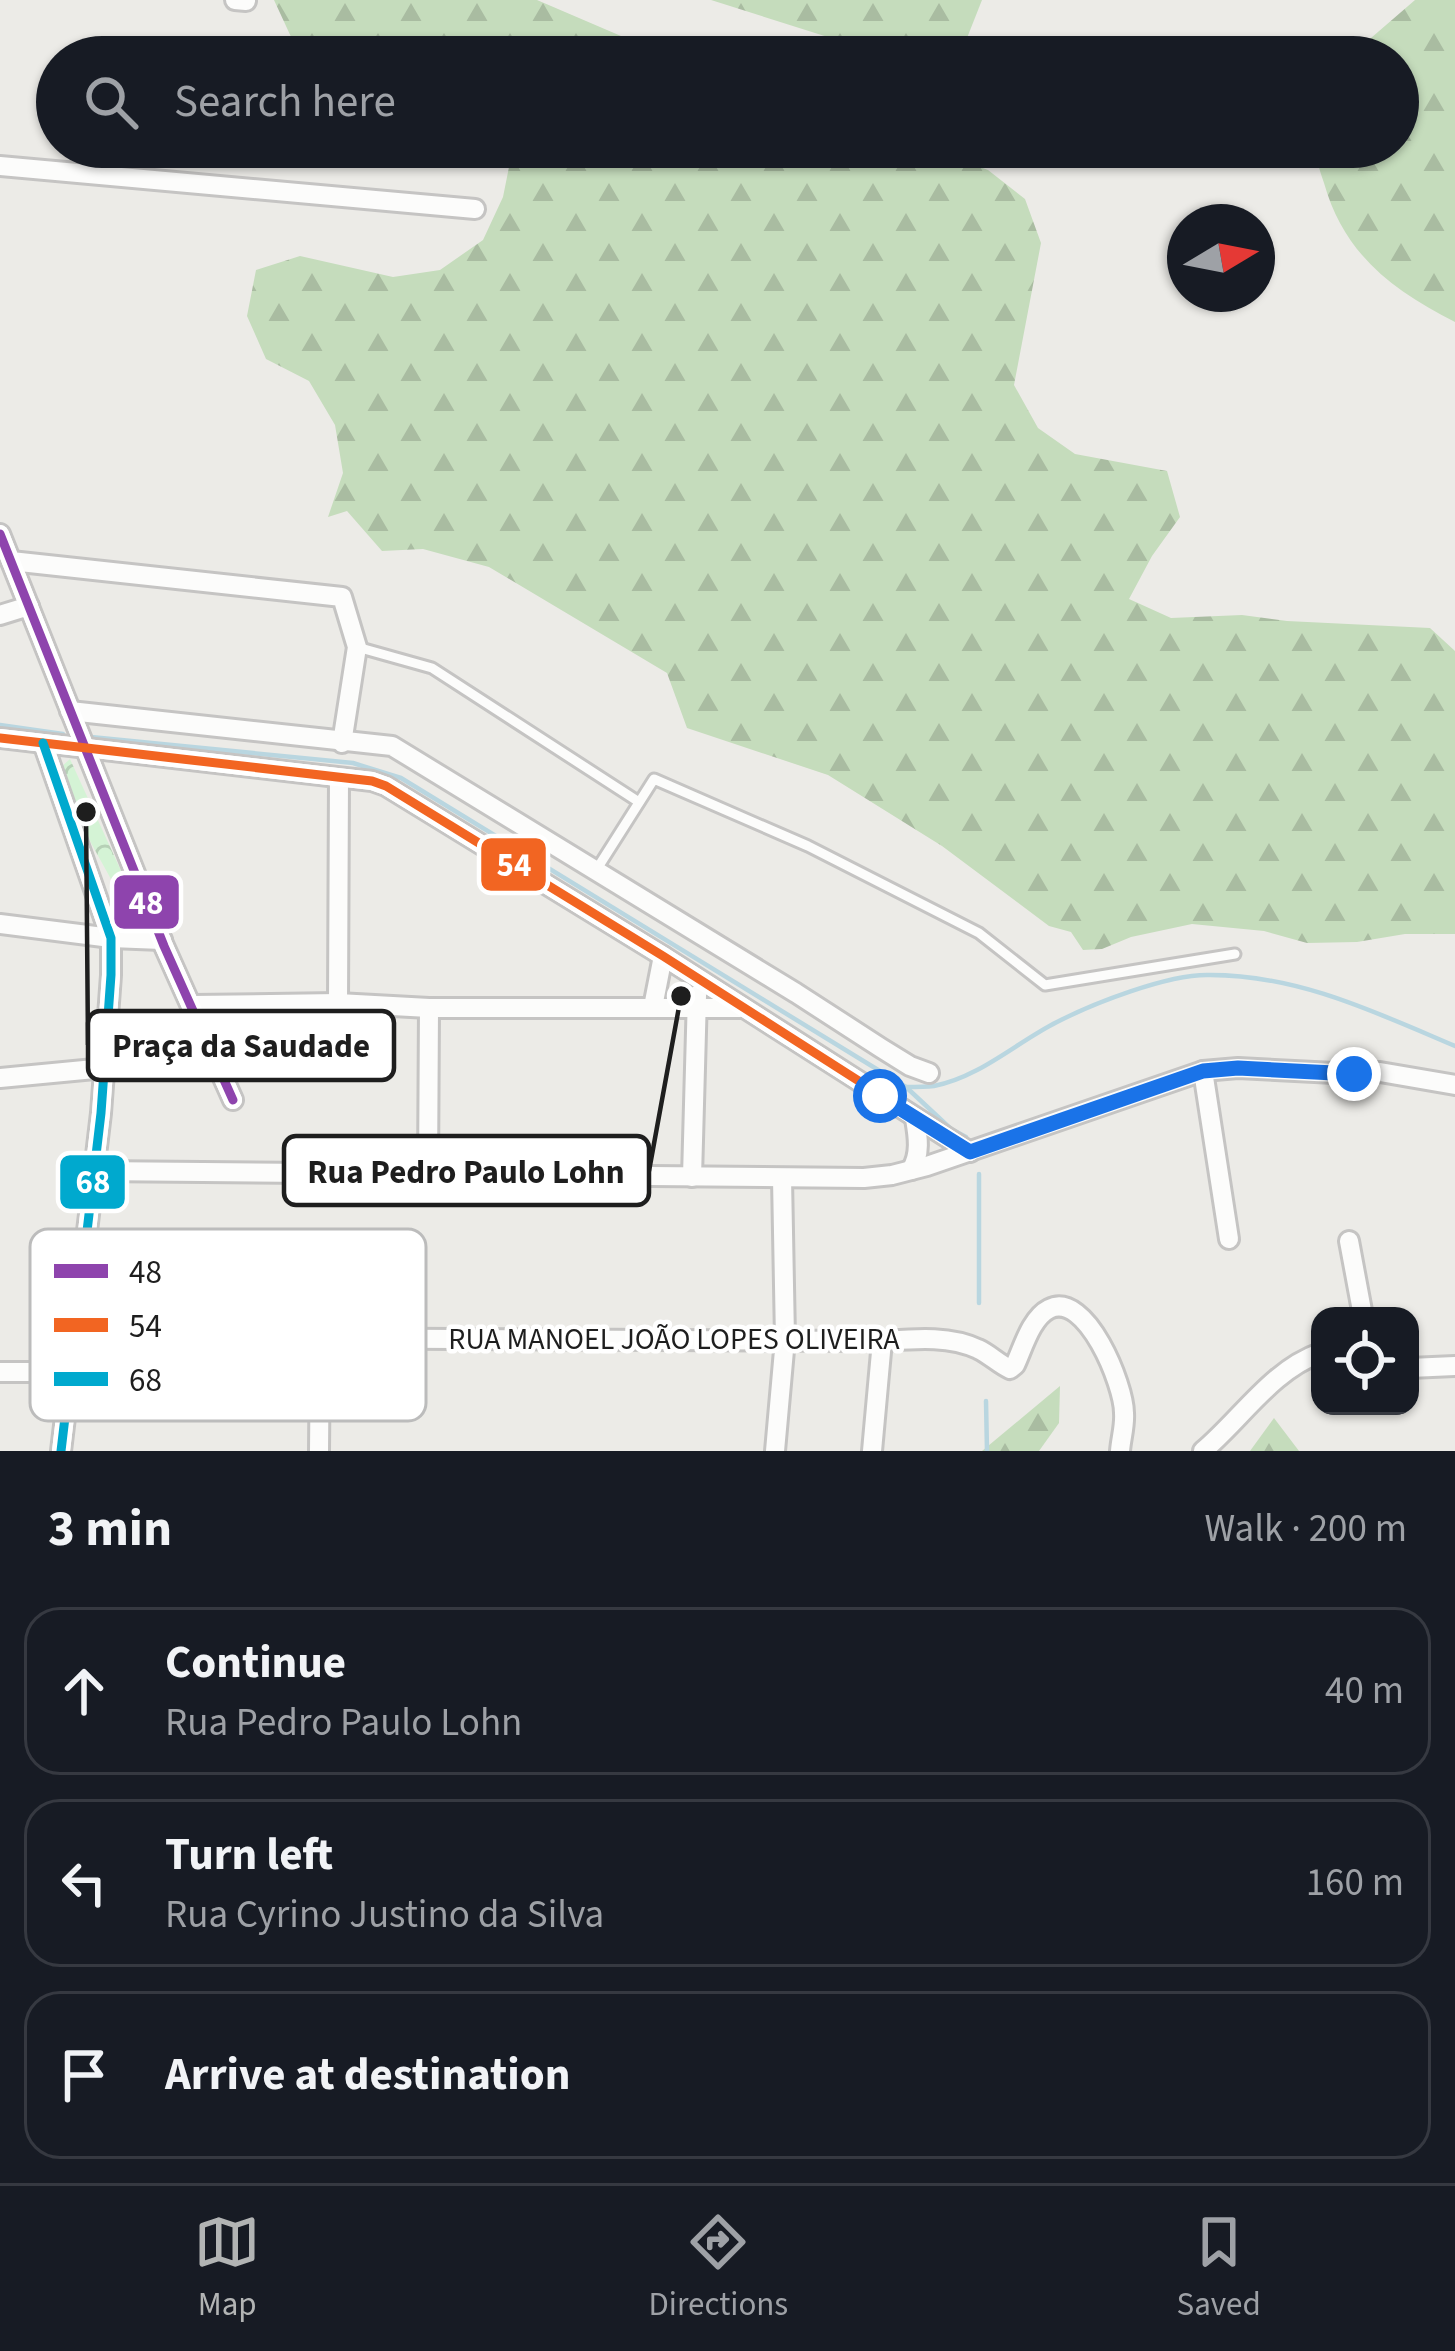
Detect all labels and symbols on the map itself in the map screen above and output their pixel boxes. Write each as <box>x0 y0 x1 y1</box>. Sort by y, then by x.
north arrow <box>1167 204 1275 312</box>
line badge: 54 <box>479 836 548 893</box>
text: 54 <box>497 842 531 889</box>
line badge: 48 <box>112 873 181 931</box>
text: 48 <box>129 880 163 927</box>
callout: Praça da Saudade <box>88 1011 394 1080</box>
text: Praça da Saudade <box>112 1023 370 1070</box>
route end <box>1327 1047 1381 1101</box>
route start <box>853 1069 907 1123</box>
callout: Rua Pedro Paulo Lohn <box>284 1136 649 1205</box>
text: Rua Pedro Paulo Lohn <box>307 1149 625 1196</box>
line badge: 68 <box>58 1153 127 1211</box>
text: 68 <box>76 1159 110 1206</box>
legend <box>30 1229 426 1421</box>
text: 48 <box>129 1249 162 1296</box>
text: 54 <box>129 1303 162 1350</box>
street label: RUA MANOEL JOÃO LOPES OLIVEIRA <box>448 1318 900 1361</box>
text: 68 <box>129 1357 162 1404</box>

